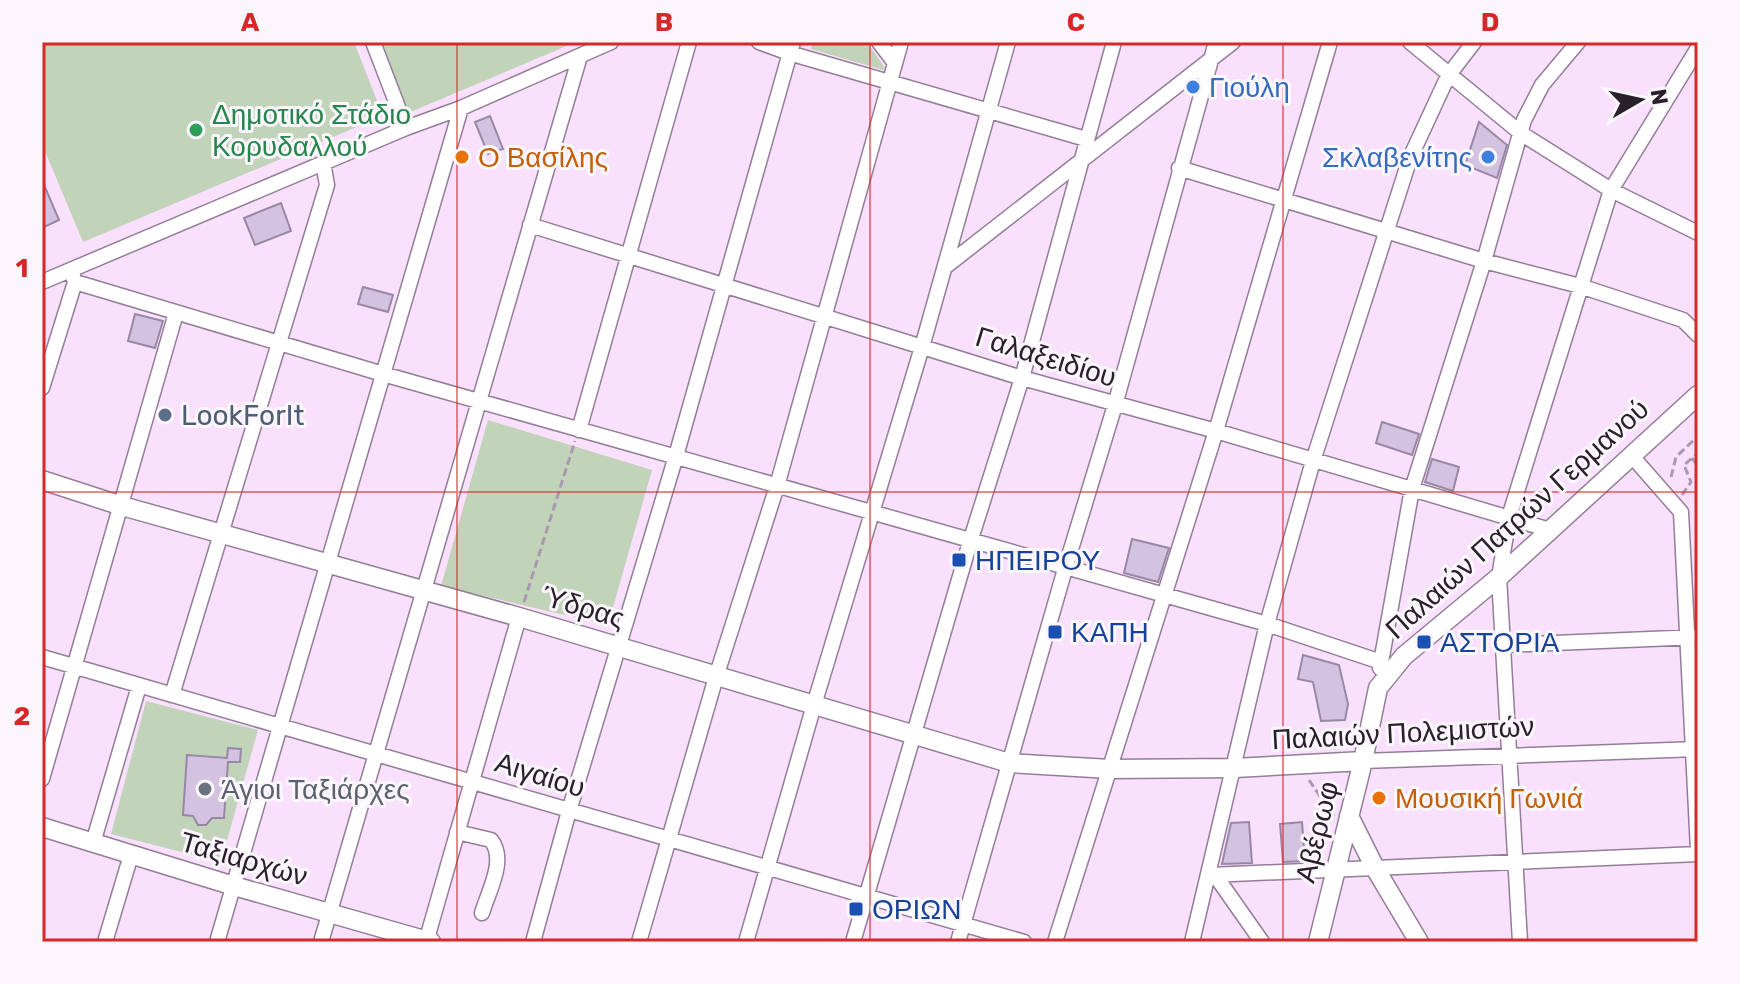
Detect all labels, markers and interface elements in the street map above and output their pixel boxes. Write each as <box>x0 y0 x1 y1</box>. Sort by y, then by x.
text: A <box>241 7 260 38</box>
text: B <box>655 7 673 38</box>
text: C <box>1067 7 1085 38</box>
text: D <box>1481 7 1499 38</box>
north arrow <box>1600 60 1680 140</box>
place label: Γιούλη <box>1209 71 1290 104</box>
marker: Γιούλη <box>1184 78 1202 96</box>
text: N <box>1645 87 1674 107</box>
place label: Δημοτικό Στάδιο Κορυδαλλού <box>212 98 411 163</box>
marker: Δημοτικό Στάδιο Κορυδαλλού <box>187 121 205 139</box>
place label: Ο Βασίλης <box>478 141 608 174</box>
place label: Σκλαβενίτης <box>1322 141 1472 174</box>
marker: Ο Βασίλης <box>453 148 471 166</box>
marker: Σκλαβενίτης <box>1479 148 1497 166</box>
text: 1 <box>16 253 28 284</box>
street label: Γαλαξειδίου <box>972 320 1120 394</box>
street label: Παλαιών Πατρών Γερμανού <box>1379 392 1655 646</box>
place label: LookForIt <box>181 399 304 432</box>
marker: LookForIt <box>156 406 174 424</box>
place label: ΗΠΕΙΡΟΥ <box>975 544 1100 577</box>
marker: ΗΠΕΙΡΟΥ <box>950 551 968 569</box>
street label: Ύδρας <box>537 579 629 635</box>
place label: ΚΑΠΗ <box>1071 616 1149 649</box>
marker: ΚΑΠΗ <box>1046 623 1064 641</box>
place label: ΑΣΤΟΡΙΑ <box>1440 626 1560 659</box>
marker: ΑΣΤΟΡΙΑ <box>1415 633 1433 651</box>
text: 2 <box>14 701 30 732</box>
street label: Παλαιών Πολεμιστών <box>1271 710 1535 756</box>
street label: Αιγαίου <box>491 746 589 804</box>
place label: Άγιοι Ταξιάρχες <box>221 773 410 806</box>
street label: Αβέρωφ <box>1289 778 1345 886</box>
marker: Άγιοι Ταξιάρχες <box>196 780 214 798</box>
place label: Μουσική Γωνιά <box>1395 782 1583 815</box>
marker: Μουσική Γωνιά <box>1370 789 1388 807</box>
street label: Ταξιαρχών <box>177 825 311 893</box>
place label: ΟΡΙΩΝ <box>872 893 961 926</box>
marker: ΟΡΙΩΝ <box>847 900 865 918</box>

